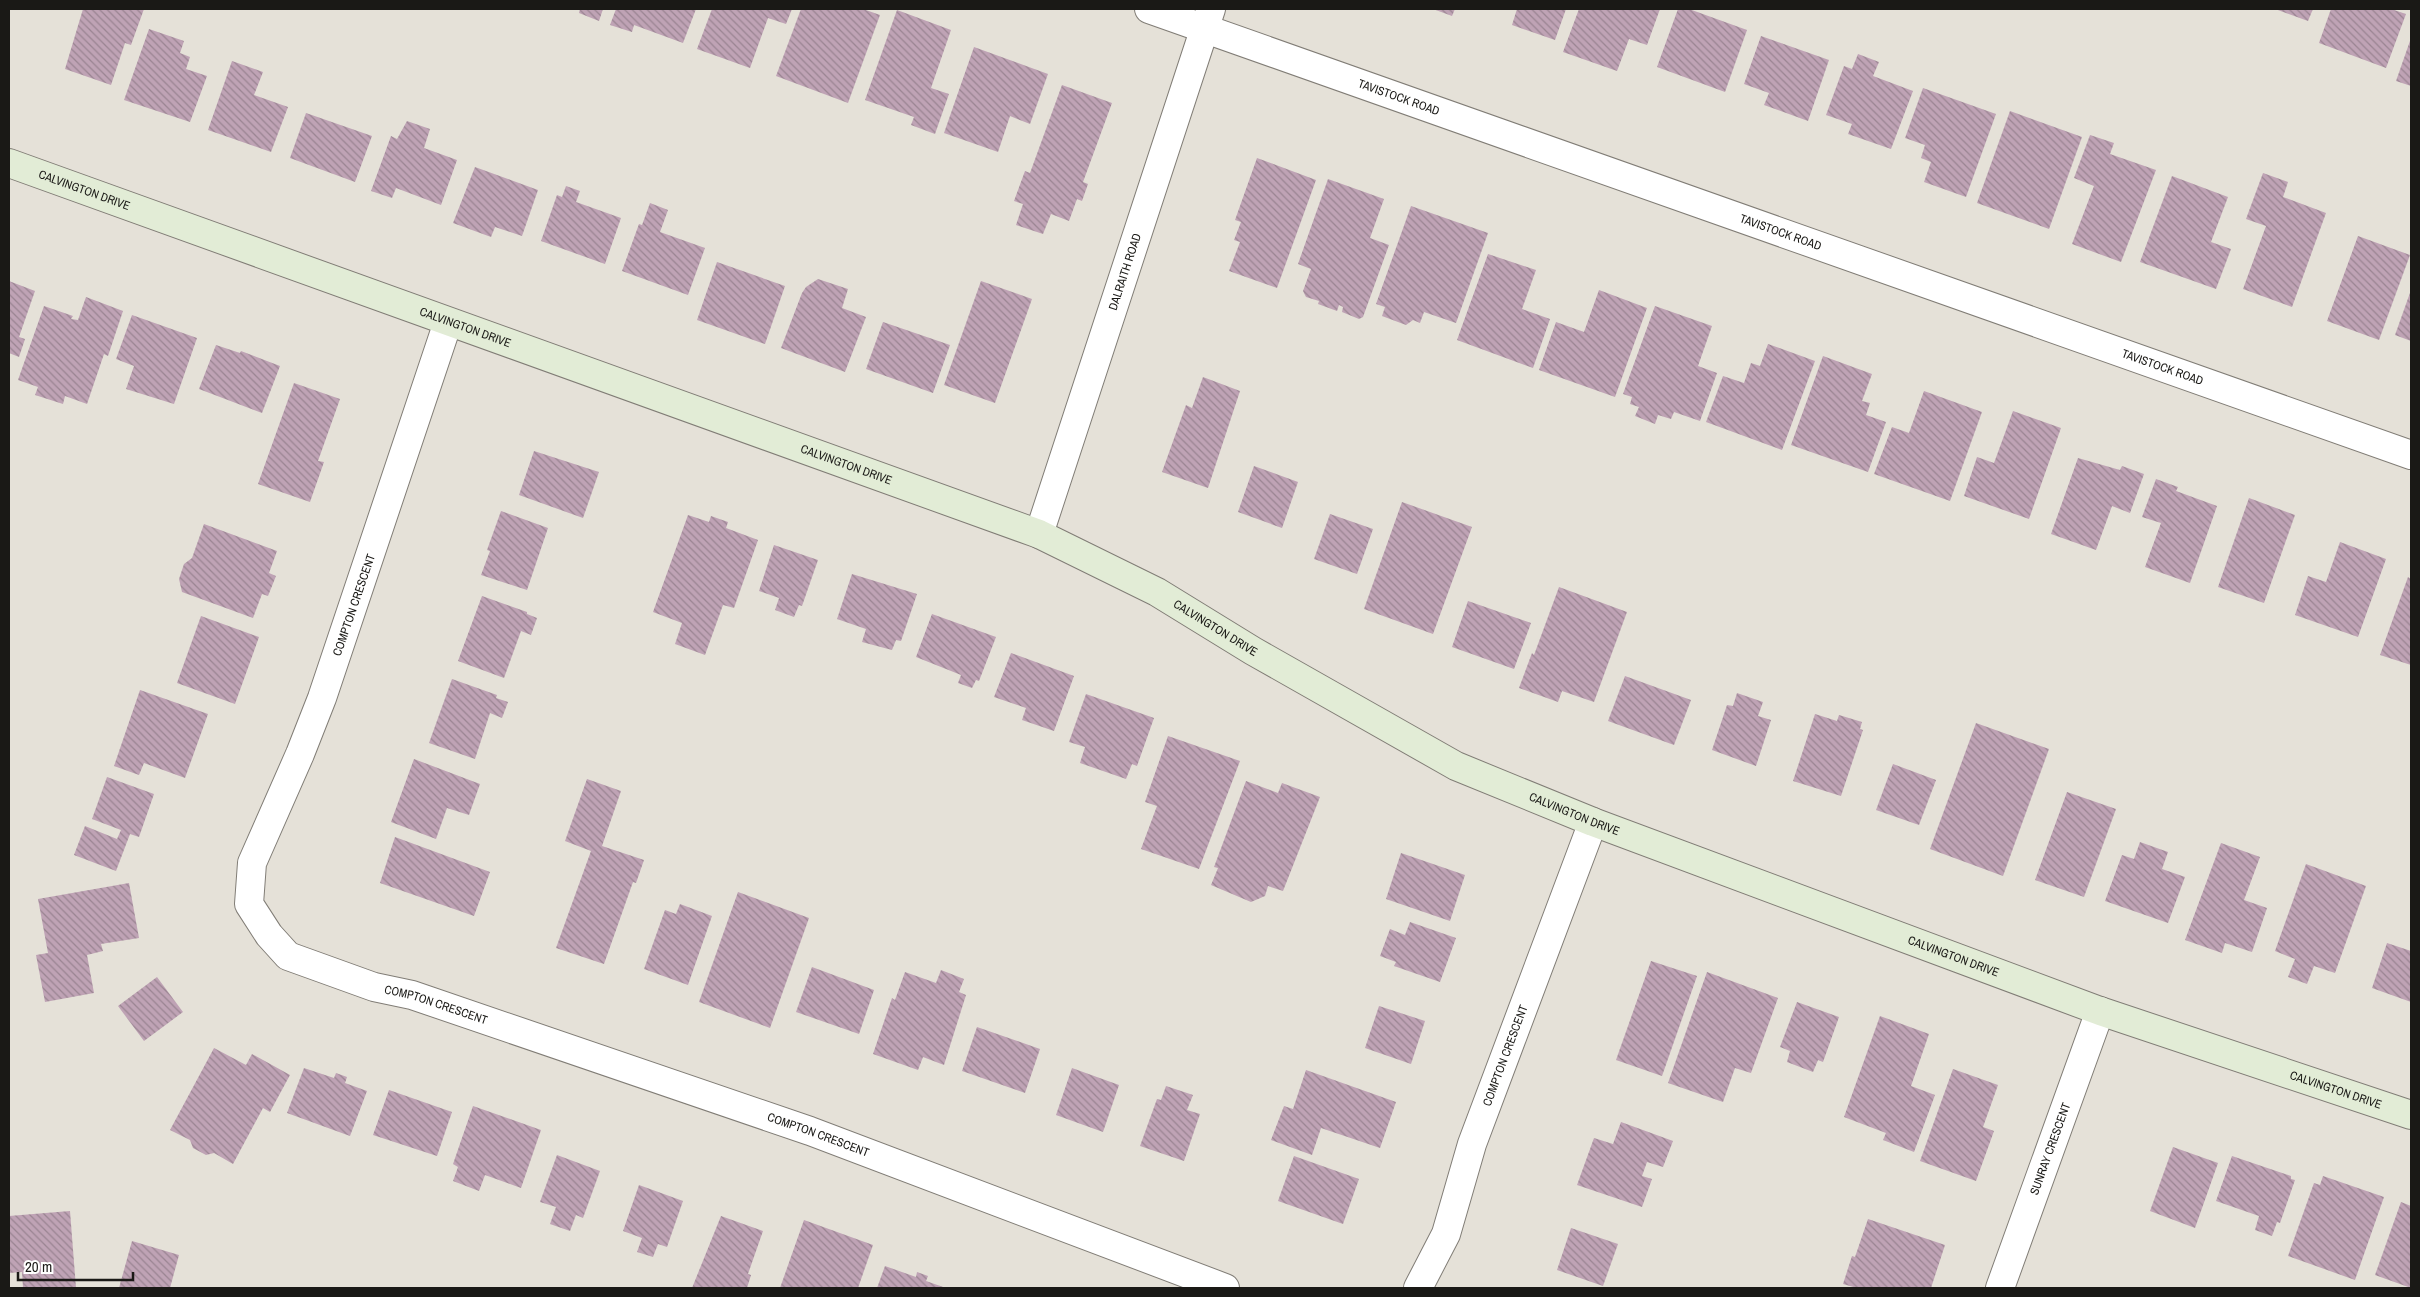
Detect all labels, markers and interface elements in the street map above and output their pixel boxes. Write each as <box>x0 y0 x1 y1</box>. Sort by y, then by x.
street label: TAVISTOCK ROAD <box>1356 76 1442 119</box>
street label: CALVINGTON DRIVE <box>36 166 132 214</box>
street label: TAVISTOCK ROAD <box>1738 210 1824 254</box>
street label: DALRAITH ROAD <box>1105 231 1145 312</box>
street label: CALVINGTON DRIVE <box>417 304 513 351</box>
street label: TAVISTOCK ROAD <box>2120 345 2206 389</box>
street label: CALVINGTON DRIVE <box>798 441 894 488</box>
street label: COMPTON CRESCENT <box>329 552 379 658</box>
street label: CALVINGTON DRIVE <box>1170 596 1260 660</box>
street label: CALVINGTON DRIVE <box>1527 789 1622 839</box>
street label: CALVINGTON DRIVE <box>1906 932 2001 981</box>
street label: COMPTON CRESCENT <box>383 981 490 1028</box>
street label: COMPTON CRESCENT <box>1479 1003 1532 1108</box>
street label: CALVINGTON DRIVE <box>2288 1067 2384 1113</box>
street label: SUNRAY CRESCENT <box>2026 1100 2074 1197</box>
street label: COMPTON CRESCENT <box>765 1109 871 1161</box>
scale bar <box>18 1250 132 1282</box>
text: 20 m <box>25 1256 52 1277</box>

